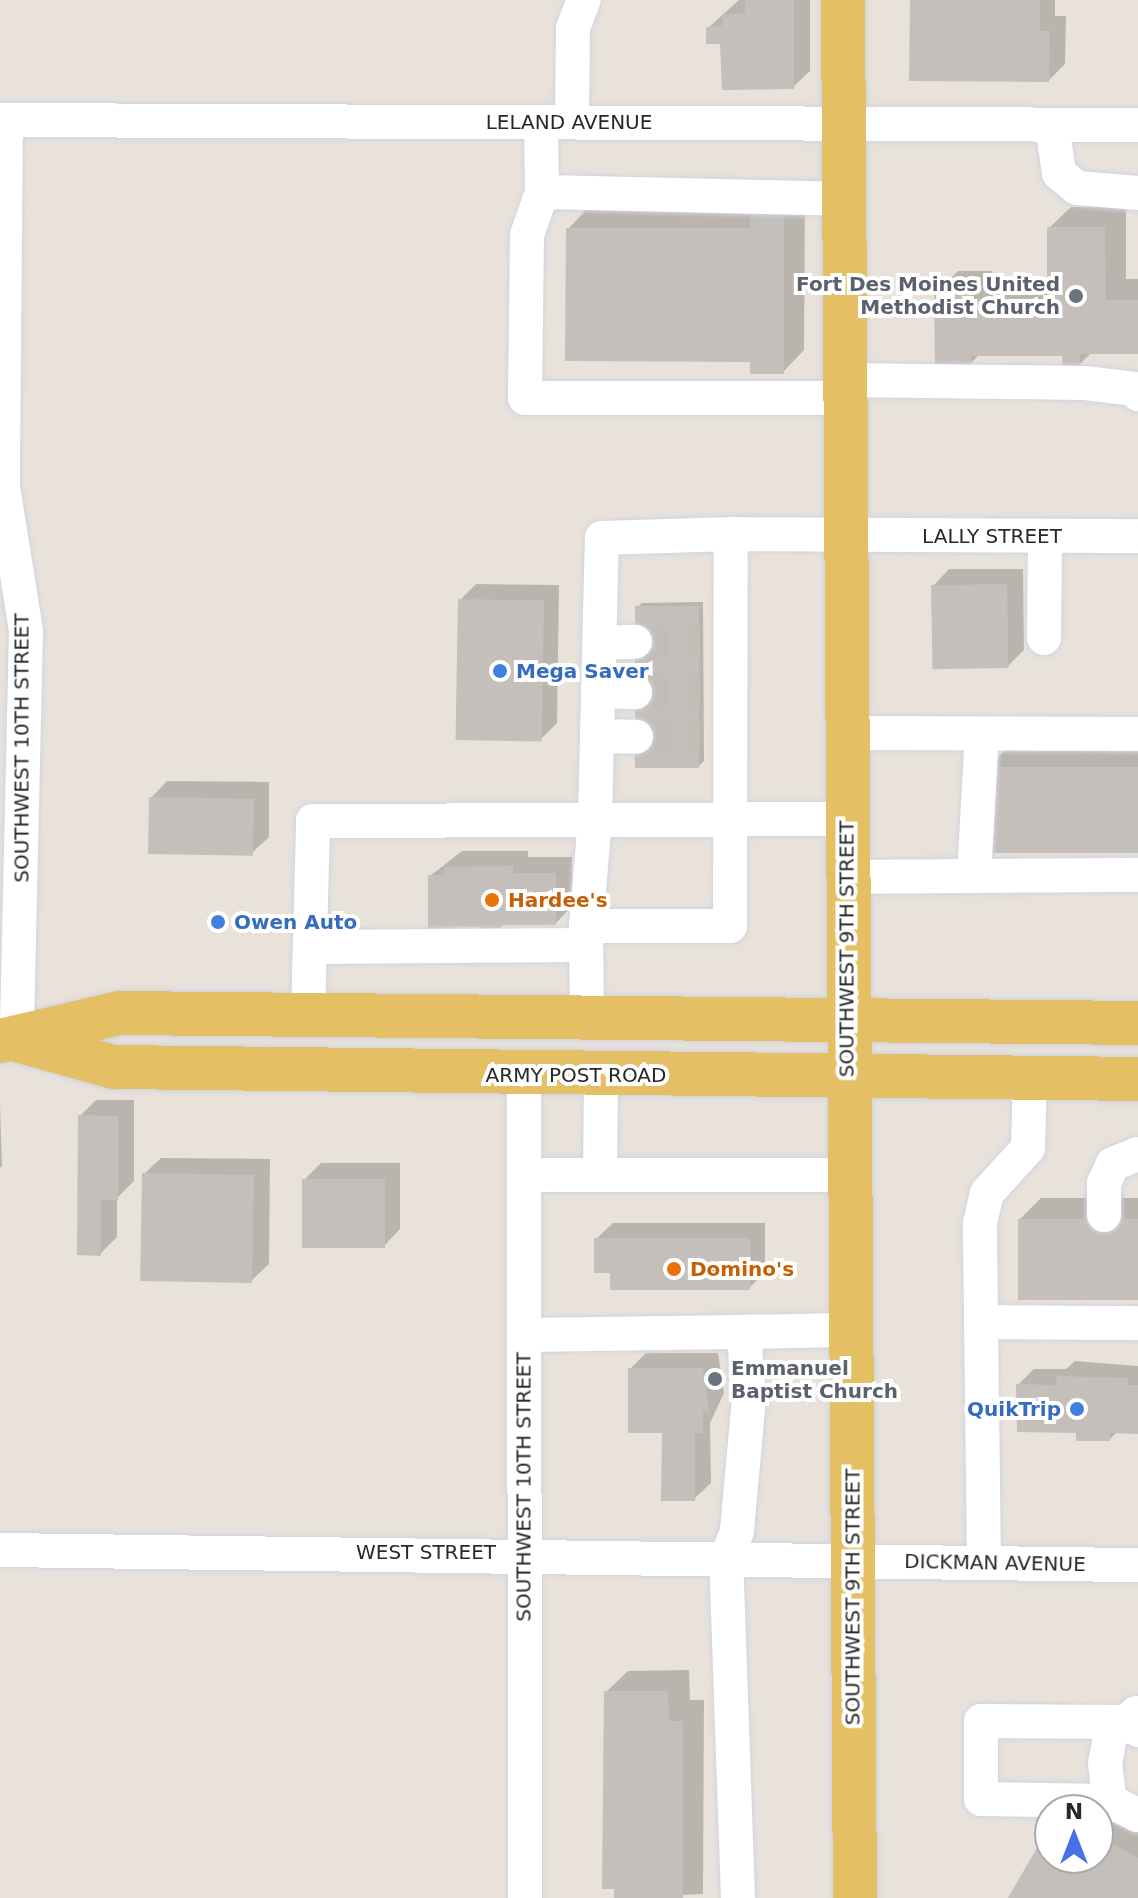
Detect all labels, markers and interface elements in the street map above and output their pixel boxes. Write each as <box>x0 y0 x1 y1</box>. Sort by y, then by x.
street label: LELAND AVENUE <box>486 110 652 134</box>
place label: Fort Des Moines United Methodist Church <box>796 272 1060 319</box>
marker: Fort Des Moines United Methodist Church <box>1067 287 1085 305</box>
street label: LALLY STREET <box>922 524 1062 548</box>
street label: SOUTHWEST 10TH STREET <box>10 613 34 883</box>
place label: Mega Saver <box>516 659 649 683</box>
marker: Mega Saver <box>491 662 509 680</box>
street label: SOUTHWEST 9TH STREET <box>835 821 859 1077</box>
place label: Hardee's <box>508 888 608 912</box>
marker: Hardee's <box>483 891 501 909</box>
place label: Owen Auto <box>234 910 357 934</box>
marker: Owen Auto <box>209 913 227 931</box>
street label: ARMY POST ROAD <box>486 1063 666 1087</box>
place label: Domino's <box>690 1257 794 1281</box>
marker: Domino's <box>665 1260 683 1278</box>
street label: SOUTHWEST 10TH STREET <box>512 1352 536 1622</box>
place label: Emmanuel Baptist Church <box>731 1356 898 1403</box>
marker: Emmanuel Baptist Church <box>706 1370 724 1388</box>
place label: QuikTrip <box>967 1397 1061 1421</box>
marker: QuikTrip <box>1068 1400 1086 1418</box>
street label: SOUTHWEST 9TH STREET <box>841 1469 865 1725</box>
street label: WEST STREET <box>356 1540 496 1564</box>
street label: DICKMAN AVENUE <box>904 1549 1086 1577</box>
north arrow <box>1034 1794 1114 1874</box>
text: N <box>1065 1799 1083 1824</box>

